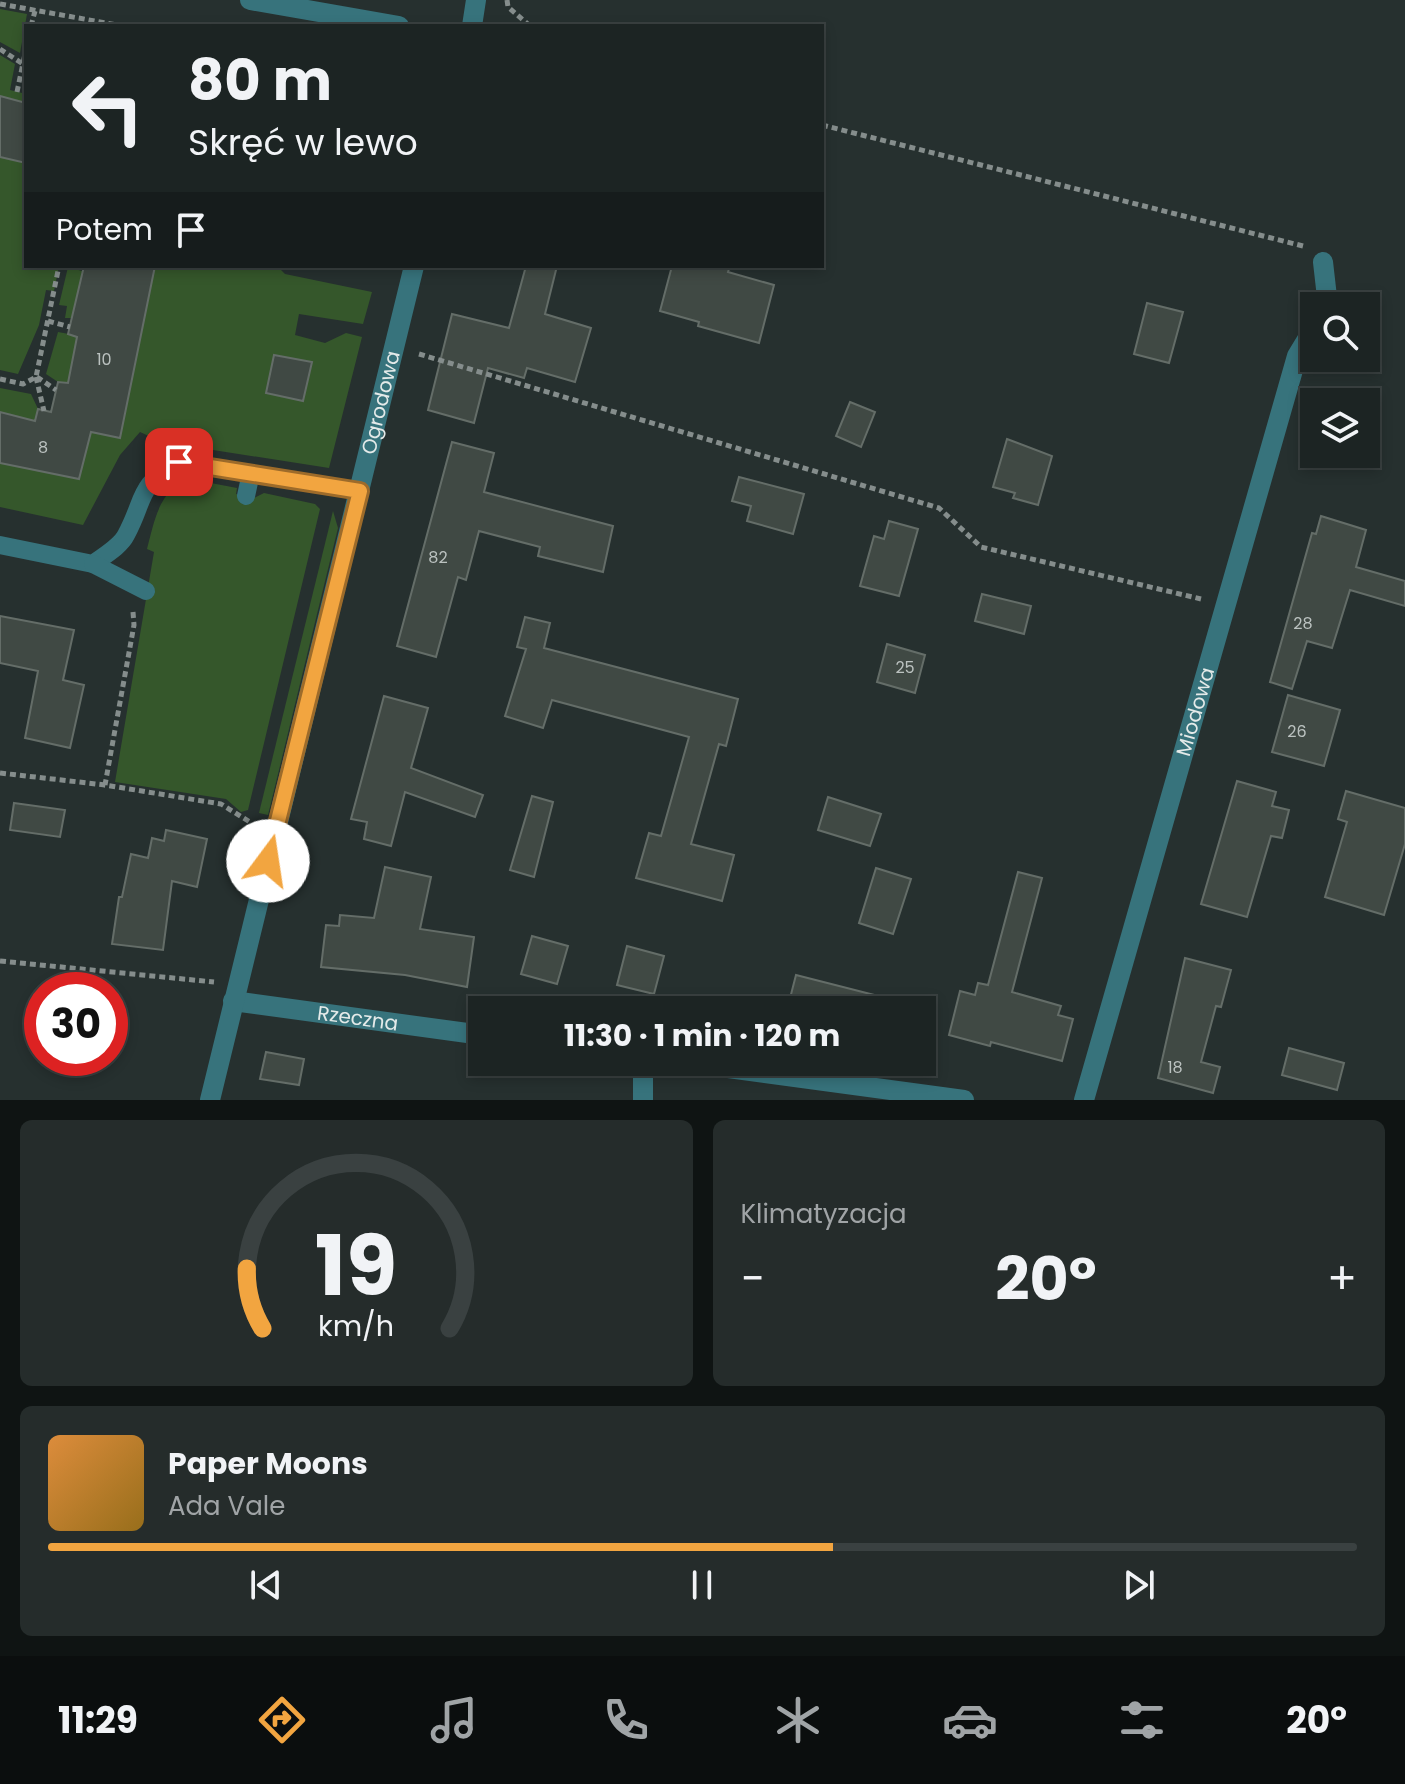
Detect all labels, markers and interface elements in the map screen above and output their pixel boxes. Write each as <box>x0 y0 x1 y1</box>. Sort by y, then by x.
text: 80 m <box>188 41 332 120</box>
icon: left <box>56 56 160 160</box>
text: Skręć w lewo <box>188 117 418 168</box>
text: Potem <box>56 208 153 251</box>
icon: arrive <box>169 208 213 252</box>
map controls <box>1300 292 1380 468</box>
button: search <box>1300 292 1380 372</box>
house number: 10 <box>96 348 112 371</box>
street label: Ogrodowa <box>354 348 407 457</box>
button: layers <box>1300 388 1380 468</box>
pin <box>145 428 213 496</box>
house number: 8 <box>38 436 48 459</box>
icon: arrive <box>157 440 201 484</box>
house number: 82 <box>428 546 448 569</box>
house number: 28 <box>1293 612 1313 635</box>
house number: 25 <box>895 656 915 679</box>
street label: Miodowa <box>1169 664 1221 759</box>
house number: 26 <box>1287 720 1307 743</box>
position arrow <box>226 819 310 903</box>
speed limit sign: 30 <box>24 972 128 1076</box>
street label: Rzeczna <box>316 999 400 1037</box>
text: 11:30 · 1 min · 120 m <box>564 1014 840 1057</box>
house number: 18 <box>1167 1056 1183 1079</box>
text: Klimatyzacja <box>741 1196 907 1232</box>
text: 19 <box>315 1208 397 1324</box>
text: 20° <box>995 1237 1096 1321</box>
text: − <box>741 1248 765 1309</box>
text: + <box>1327 1248 1357 1309</box>
text: km/h <box>318 1306 394 1346</box>
text: Paper Moons <box>168 1442 368 1485</box>
text: Ada Vale <box>168 1488 285 1524</box>
icon: previous <box>244 1563 288 1607</box>
icon: pause <box>680 1563 724 1607</box>
icon: next <box>1117 1563 1161 1607</box>
icon: directions <box>254 1692 310 1748</box>
icon: music <box>426 1692 482 1748</box>
icon: phone <box>598 1692 654 1748</box>
icon: climate <box>770 1692 826 1748</box>
icon: car <box>942 1692 998 1748</box>
icon: filters <box>1114 1692 1170 1748</box>
text: 11:29 <box>58 1695 138 1746</box>
text: 20° <box>1286 1695 1347 1746</box>

